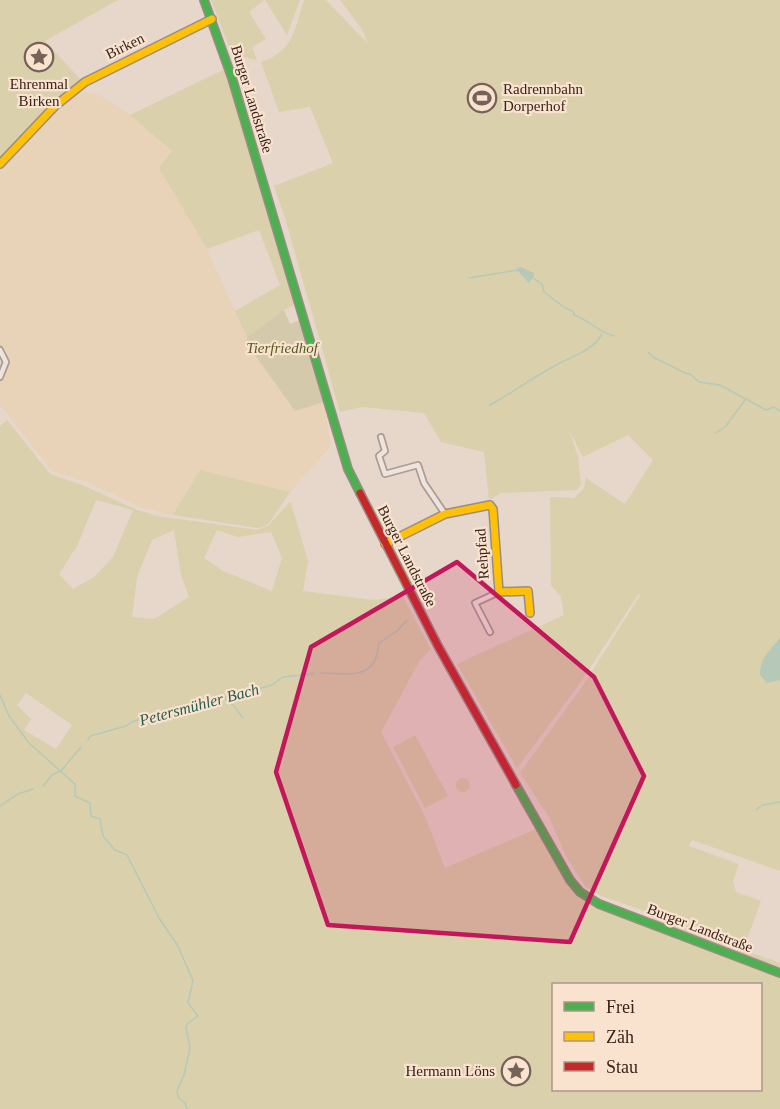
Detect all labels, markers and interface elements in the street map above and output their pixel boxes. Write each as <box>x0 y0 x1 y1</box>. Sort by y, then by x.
street label: Birken <box>103 30 147 62</box>
place icon: Ehrenmal Birken <box>23 41 55 73</box>
street label: Burger Landstraße <box>228 43 276 155</box>
place label: Ehrenmal Birken <box>10 76 68 109</box>
place label: Radrennbahn Dorperhof <box>503 81 583 114</box>
sports icon: Radrennbahn Dorperhof <box>466 82 498 114</box>
park label: Tierfriedhof <box>246 340 320 356</box>
street label: Burger Landstraße <box>374 503 440 610</box>
street label: Rehpfad <box>472 528 492 580</box>
water label: Petersmühler Bach <box>137 680 261 729</box>
street label: Burger Landstraße <box>645 901 755 956</box>
legend <box>552 983 762 1091</box>
text: Frei <box>606 997 635 1017</box>
text: Zäh <box>606 1027 634 1047</box>
place icon: Hermann Löns <box>500 1055 532 1087</box>
text: Stau <box>606 1057 638 1077</box>
place label: Hermann Löns <box>405 1063 495 1079</box>

